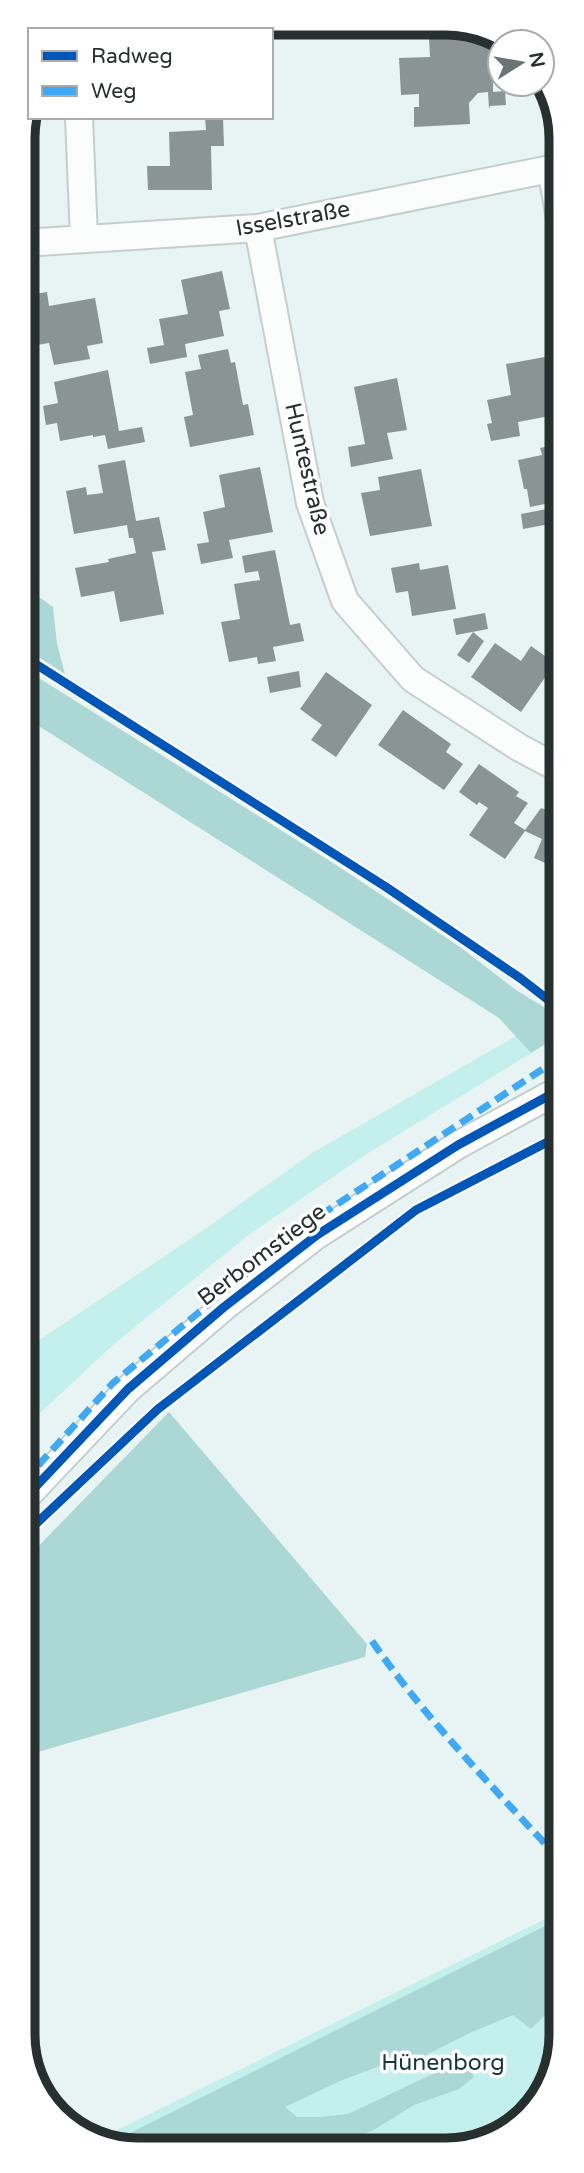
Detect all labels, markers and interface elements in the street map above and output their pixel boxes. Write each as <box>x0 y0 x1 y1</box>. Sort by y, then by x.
legend <box>28 28 273 119</box>
north arrow <box>486 28 556 98</box>
text: Radweg <box>91 44 173 69</box>
text: N <box>524 50 549 70</box>
text: Weg <box>91 79 136 104</box>
street label: Isselstraße <box>234 195 352 243</box>
street label: Huntestraße <box>278 400 336 538</box>
street label: Berbomstiege <box>192 1198 332 1312</box>
park label: Hünenborg <box>381 2049 505 2077</box>

